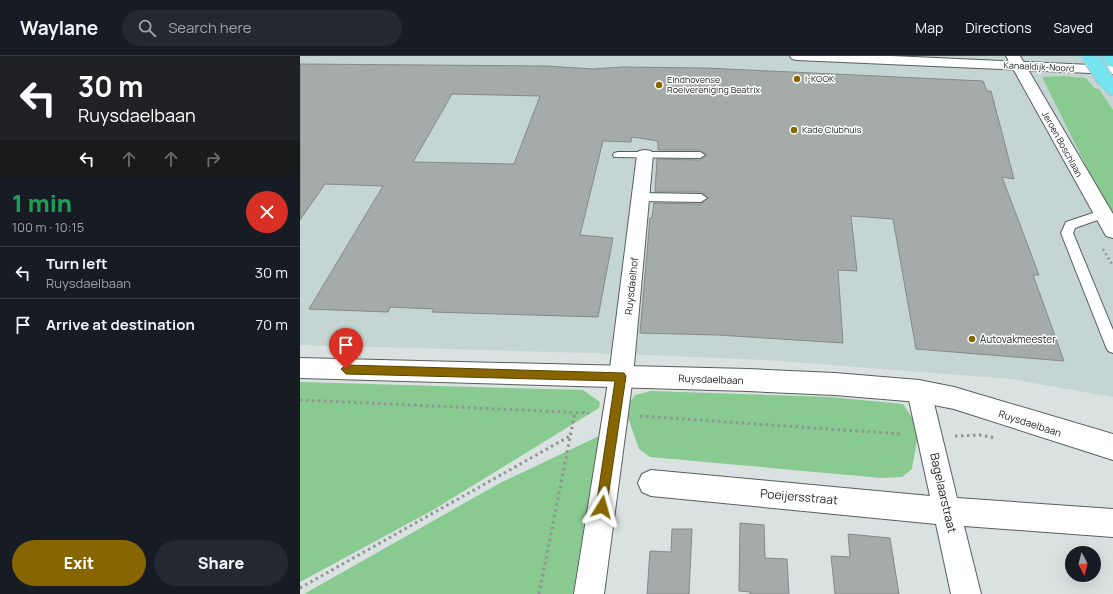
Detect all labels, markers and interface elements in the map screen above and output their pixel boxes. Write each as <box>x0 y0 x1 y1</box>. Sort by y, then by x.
search box <box>122 10 402 46</box>
text: Waylane <box>20 15 98 41</box>
icon: search <box>136 17 158 39</box>
text: Search here <box>168 17 252 38</box>
text: Map <box>915 18 943 37</box>
text: Directions <box>965 18 1032 37</box>
text: Saved <box>1054 18 1093 37</box>
street label: Kanaaldijk-Noord <box>1003 58 1075 75</box>
text: 30 m <box>78 67 143 105</box>
icon: left <box>12 72 64 124</box>
place label: I-KOOK <box>805 72 835 85</box>
place label: Eindhovense Roeivereniging Beatrix <box>667 73 760 96</box>
marker: I-KOOK <box>792 74 802 84</box>
marker: Eindhovense Roeivereniging Beatrix <box>654 80 664 90</box>
text: Ruysdaelbaan <box>78 103 196 127</box>
street label: Jeroen Boschlaan <box>1039 108 1086 179</box>
place label: Kade Clubhuis <box>802 123 862 136</box>
marker: Kade Clubhuis <box>789 125 799 135</box>
icon: left <box>76 148 98 170</box>
icon: ahead <box>118 148 140 170</box>
icon: ahead <box>160 148 182 170</box>
icon: right <box>202 148 224 170</box>
text: 1 min <box>12 186 72 219</box>
button: close <box>246 191 288 233</box>
text: 100 m · 10:15 <box>12 218 84 236</box>
text: Turn left <box>46 253 108 274</box>
street label: Ruysdaelhof <box>621 256 641 315</box>
icon: left <box>12 262 34 284</box>
text: 30 m <box>255 262 288 283</box>
text: Ruysdaelbaan <box>46 274 131 292</box>
icon: arrive <box>12 314 34 336</box>
text: Arrive at destination <box>46 314 195 335</box>
text: 70 m <box>256 314 288 335</box>
pin <box>329 328 363 369</box>
place label: Autovakmeester <box>980 332 1056 346</box>
icon: arrive <box>335 334 357 356</box>
marker: Autovakmeester <box>967 334 977 344</box>
street label: Ruysdaelbaan <box>678 371 744 387</box>
street label: Ruysdaelbaan <box>997 406 1063 440</box>
street label: Bagelaarstraat <box>926 451 961 535</box>
street label: Poeijersstraat <box>760 485 839 508</box>
position arrow <box>581 486 623 528</box>
button: Exit <box>12 540 146 586</box>
button: Share <box>154 540 288 586</box>
north arrow <box>1065 546 1101 582</box>
map controls <box>1065 546 1101 582</box>

